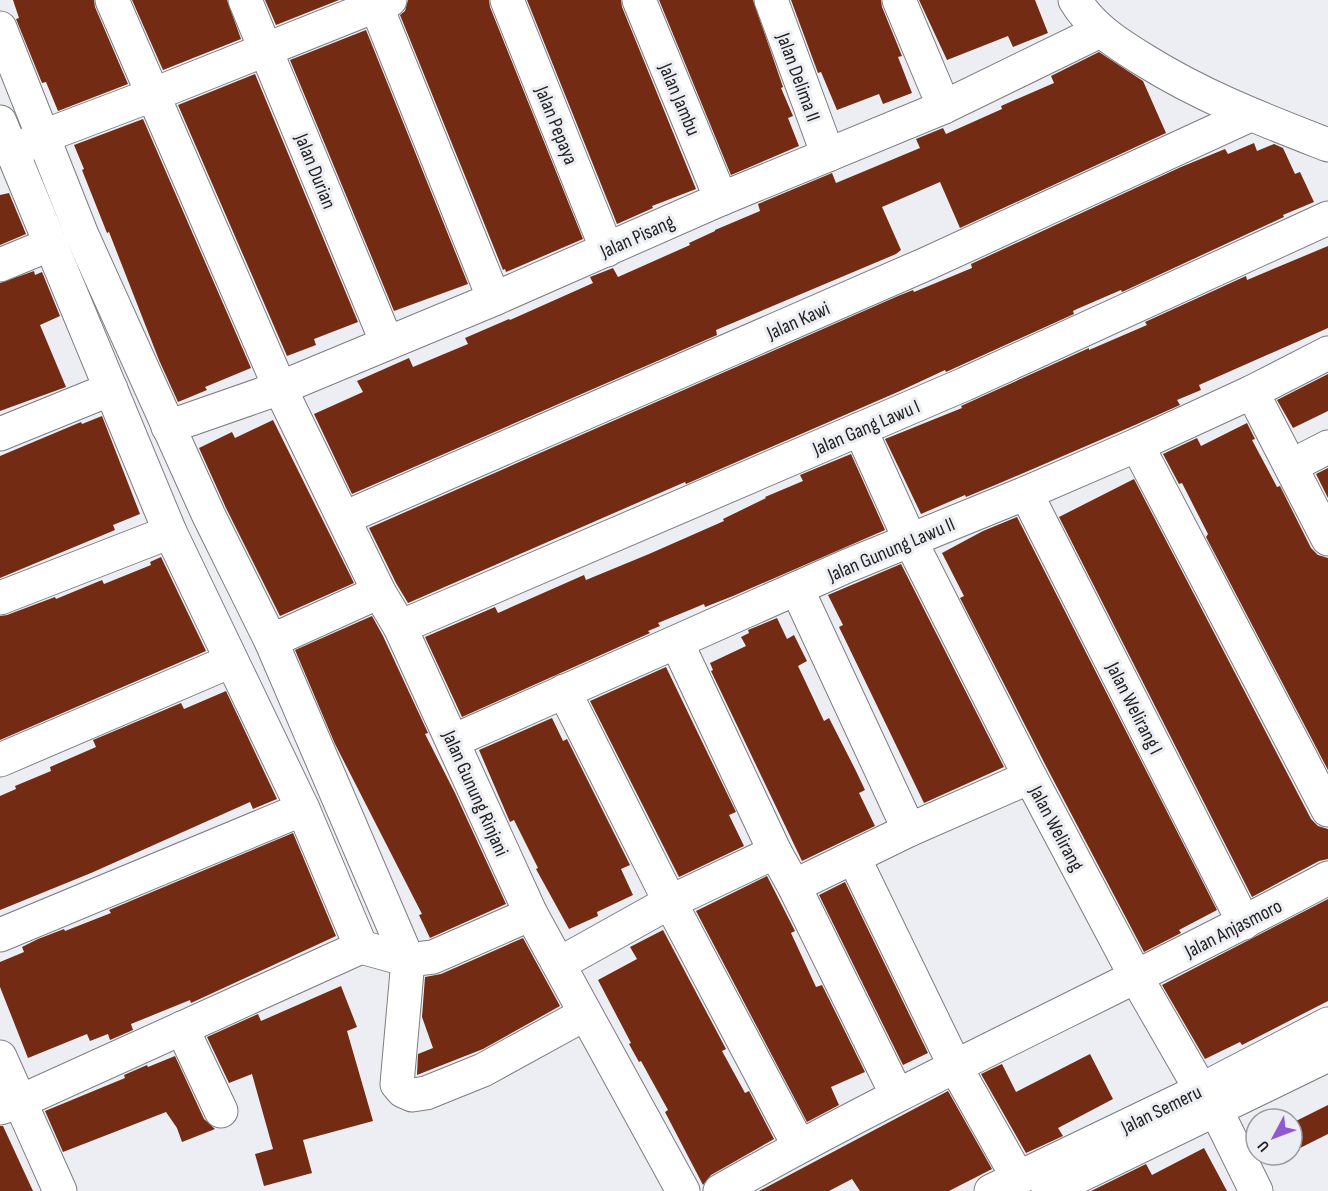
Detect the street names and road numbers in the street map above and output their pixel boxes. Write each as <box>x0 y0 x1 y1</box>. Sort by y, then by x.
street label: Jalan Delima II <box>771 29 825 125</box>
street label: Jalan Jambu <box>653 59 705 139</box>
street label: Jalan Pepaya <box>529 82 583 168</box>
street label: Jalan Durian <box>289 129 341 212</box>
street label: Jalan Pisang <box>596 210 678 264</box>
street label: Jalan Kawi <box>762 296 834 346</box>
street label: Jalan Gang Lawu I <box>808 395 924 462</box>
street label: Jalan Gunung Lawu II <box>823 512 959 588</box>
street label: Jalan Welirang I <box>1100 657 1168 759</box>
street label: Jalan Gunung Rinjani <box>436 726 514 860</box>
street label: Jalan Welirang <box>1023 781 1089 875</box>
street label: Jalan Anjasmoro <box>1180 894 1286 964</box>
street label: Jalan Semeru <box>1116 1080 1206 1140</box>

